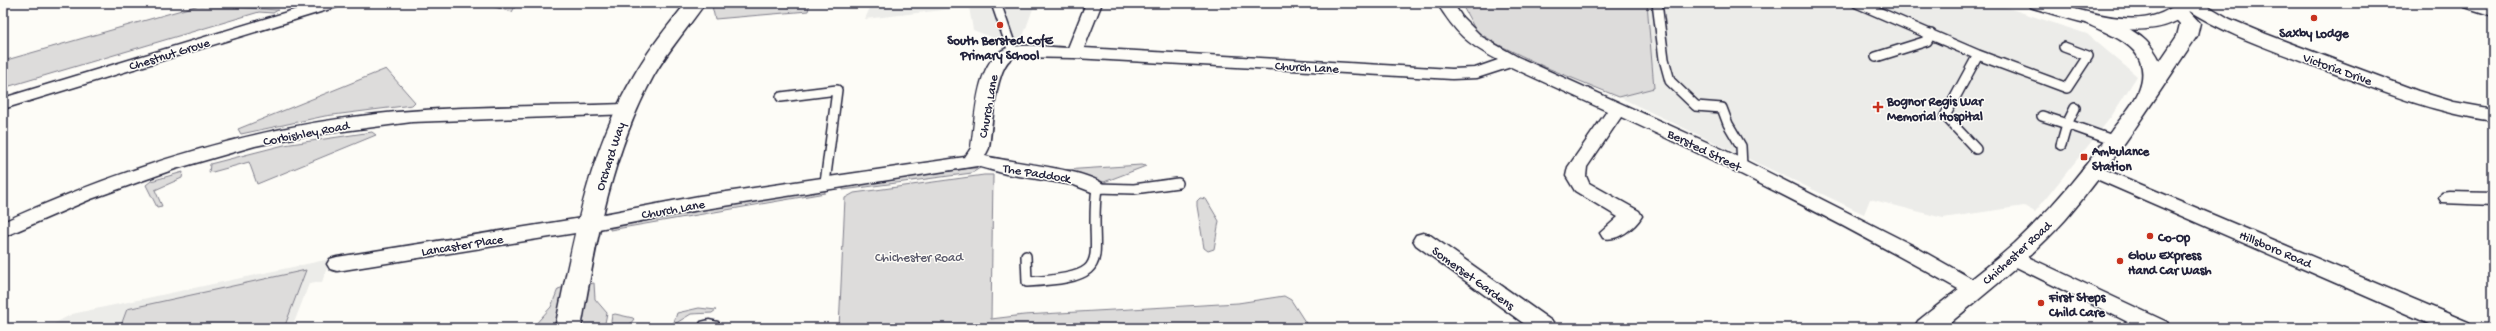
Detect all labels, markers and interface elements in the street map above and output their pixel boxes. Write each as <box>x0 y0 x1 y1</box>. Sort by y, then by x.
marker: Saxby Lodge <box>2309 13 2319 23</box>
marker: South Bersted CofE Primary School <box>995 20 1005 30</box>
place label: Saxby Lodge <box>2279 27 2350 42</box>
place label: South Bersted CofE Primary School <box>947 33 1054 64</box>
street label: Chestnut Grove <box>128 36 212 75</box>
street label: Victoria Drive <box>2300 51 2374 90</box>
street label: Church Lane <box>1274 59 1340 78</box>
street label: Church Lane <box>977 73 1002 139</box>
place label: Bognor Regis War Memorial Hospital <box>1886 95 1984 126</box>
marker: Bognor Regis War Memorial Hospital <box>1872 101 1884 113</box>
street label: Corbishley Road <box>262 119 352 150</box>
street label: Orchard Way <box>593 120 630 193</box>
street label: Bersted Street <box>1664 127 1745 176</box>
place label: Ambulance Station <box>2091 145 2151 175</box>
marker: Ambulance Station <box>2079 152 2089 162</box>
street label: The Paddock <box>1001 162 1073 187</box>
street label: Church Lane <box>641 197 707 223</box>
street label: Chichester Road <box>1980 218 2056 289</box>
street label: Hillsboro Road <box>2237 228 2315 273</box>
marker: Co-Op <box>2145 231 2155 241</box>
place label: Co-Op <box>2157 231 2191 247</box>
street label: Lancaster Place <box>420 233 505 260</box>
street label: Somerset Gardens <box>1428 244 1518 315</box>
place label: Glow Express Hand Car Wash <box>2128 249 2212 279</box>
park label: Chichester Road <box>875 251 964 266</box>
marker: Glow Express Hand Car Wash <box>2115 256 2125 266</box>
place label: First Steps Child Care <box>2048 291 2107 321</box>
marker: First Steps Child Care <box>2036 298 2046 308</box>

